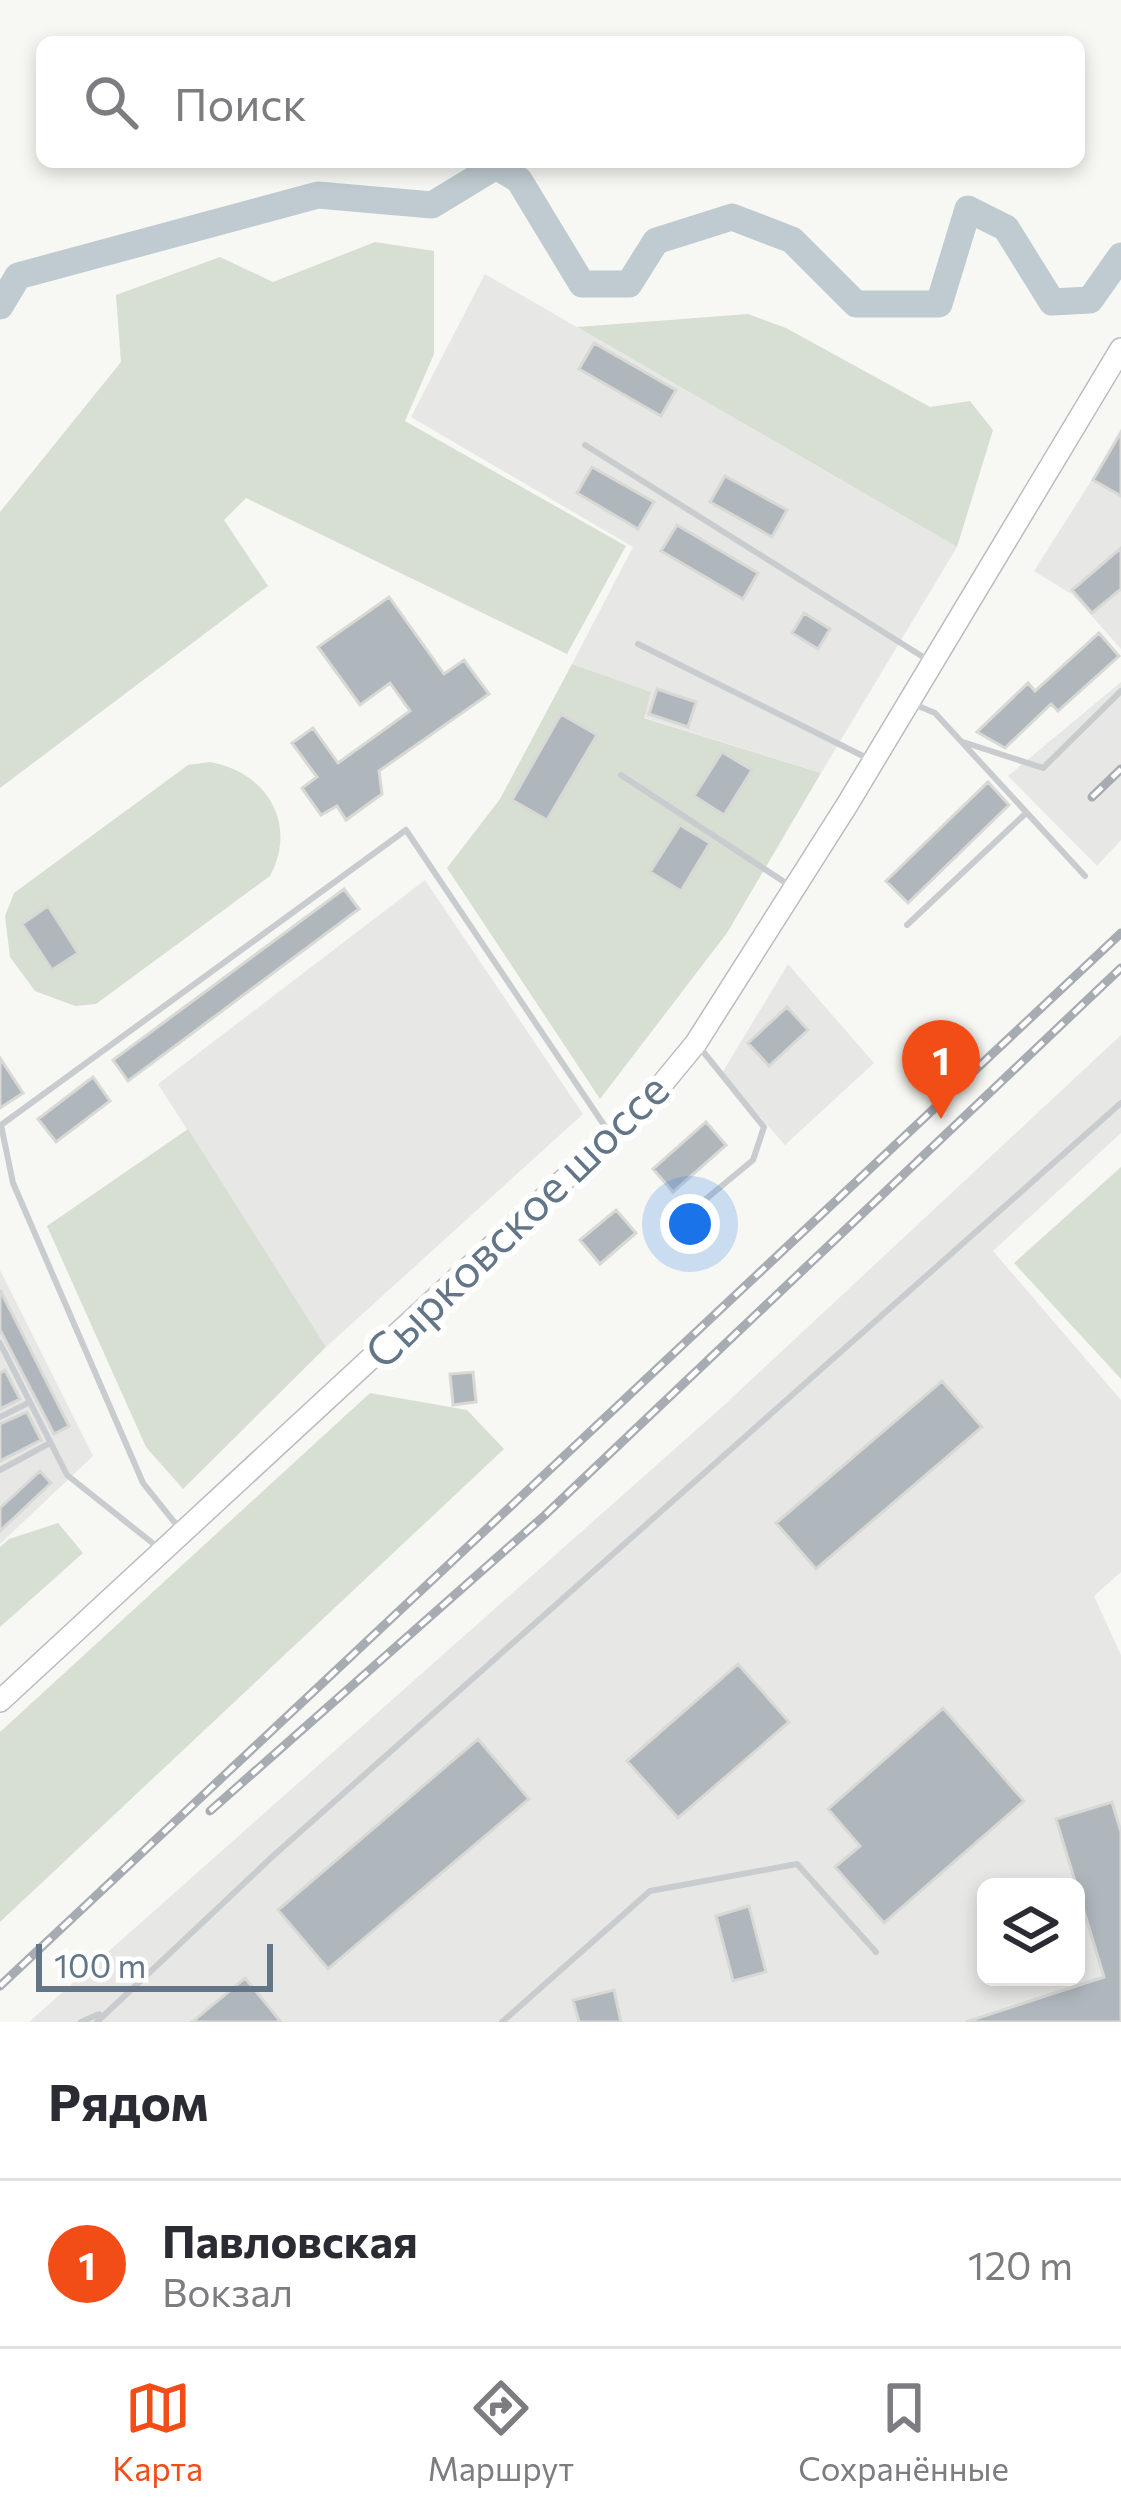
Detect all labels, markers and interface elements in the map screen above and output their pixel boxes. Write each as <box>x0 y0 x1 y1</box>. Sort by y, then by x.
search box <box>36 36 1085 168</box>
icon: search <box>78 69 144 135</box>
text: Поиск <box>174 75 307 130</box>
pin: 1 <box>902 1020 980 1119</box>
street label: Сырковское шоссе <box>352 1060 678 1378</box>
your location <box>660 1194 720 1254</box>
map controls <box>977 1878 1085 1986</box>
button: layers <box>977 1878 1085 1986</box>
scale bar <box>36 1938 273 1991</box>
text: 100 m <box>54 1944 146 1985</box>
text: Рядом <box>48 2069 209 2132</box>
text: Павловская <box>162 2212 418 2267</box>
text: 1 <box>78 2240 96 2288</box>
text: 120 m <box>968 2240 1073 2288</box>
text: Вокзал <box>162 2267 293 2315</box>
tab: Карта <box>112 2375 203 2488</box>
tab: Маршрут <box>427 2375 574 2488</box>
tab: Сохранённые <box>798 2375 1009 2488</box>

